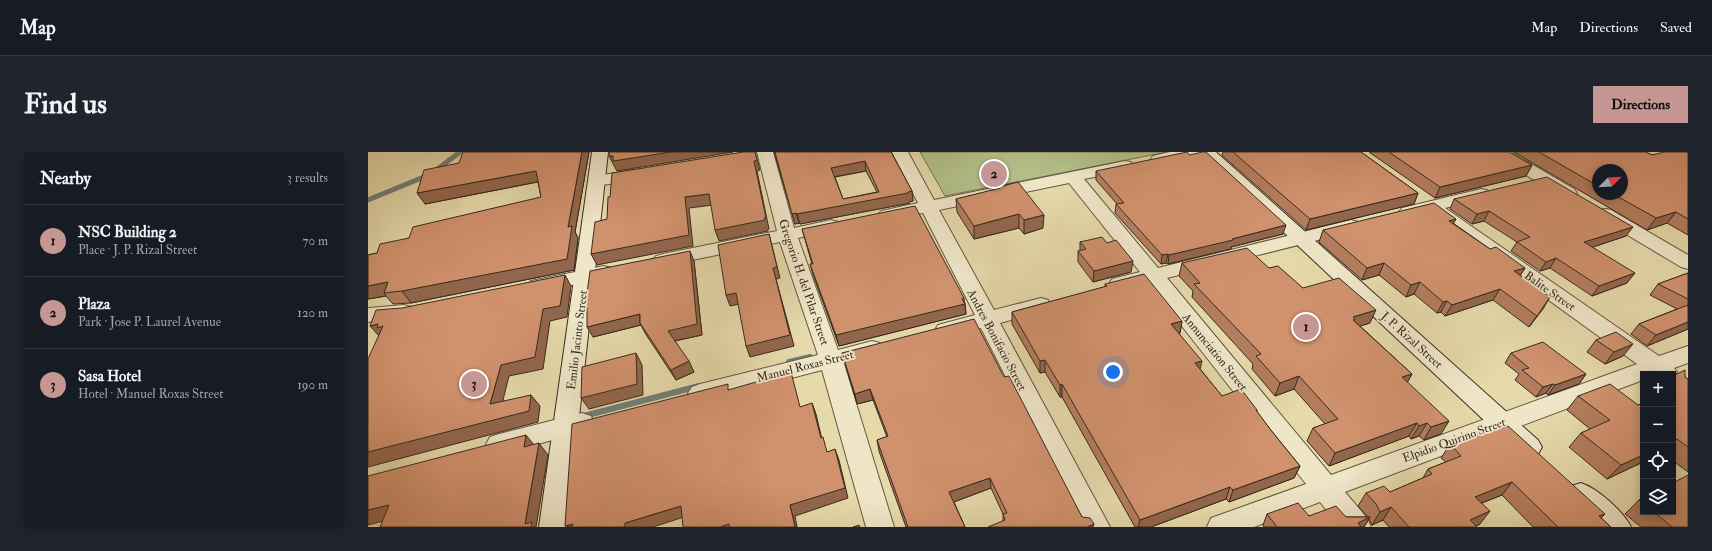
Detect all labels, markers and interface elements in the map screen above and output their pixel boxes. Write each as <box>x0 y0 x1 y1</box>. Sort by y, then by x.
text: Map <box>20 16 56 40</box>
text: Map <box>1531 19 1557 36</box>
text: Directions <box>1579 19 1638 36</box>
text: Saved <box>1660 19 1692 36</box>
button: Directions <box>1593 86 1688 123</box>
text: Find us <box>24 87 107 122</box>
pin: 2 <box>981 159 1007 189</box>
north arrow <box>1592 164 1628 200</box>
text: Nearby <box>40 168 91 189</box>
text: 3 results <box>287 170 328 186</box>
street label: Gregorio H. del Pilar Street <box>775 217 832 347</box>
text: NSC Building 2 <box>78 223 177 242</box>
text: 1 <box>51 233 55 249</box>
text: 70 m <box>303 233 328 249</box>
text: Place · J. P. Rizal Street <box>78 242 197 258</box>
street label: Balite Street <box>1521 268 1578 315</box>
street label: Andres Bonifacio Street <box>963 286 1030 394</box>
street label: Emilio Jacinto Street <box>564 289 591 391</box>
text: Plaza <box>78 295 110 314</box>
text: 2 <box>50 305 56 321</box>
text: 120 m <box>297 305 328 321</box>
street label: J. P. Rizal Street <box>1377 308 1446 372</box>
street label: Annunciation Street <box>1178 310 1251 394</box>
pin: 1 <box>1293 312 1319 342</box>
text: Park · Jose P. Laurel Avenue <box>78 314 221 330</box>
street label: Manuel Roxas Street <box>755 347 855 386</box>
your location <box>1103 362 1123 382</box>
text: Sasa Hotel <box>78 367 141 386</box>
pin: 3 <box>461 369 487 399</box>
map controls <box>1640 371 1676 515</box>
button: + <box>1640 371 1676 407</box>
text: 3 <box>51 377 56 393</box>
text: 190 m <box>297 377 328 393</box>
text: Hotel · Manuel Roxas Street <box>78 386 223 402</box>
button: − <box>1640 407 1676 443</box>
street label: Elpidio Quirino Street <box>1400 415 1508 466</box>
button: locate <box>1640 443 1676 479</box>
button: layers <box>1640 479 1676 515</box>

